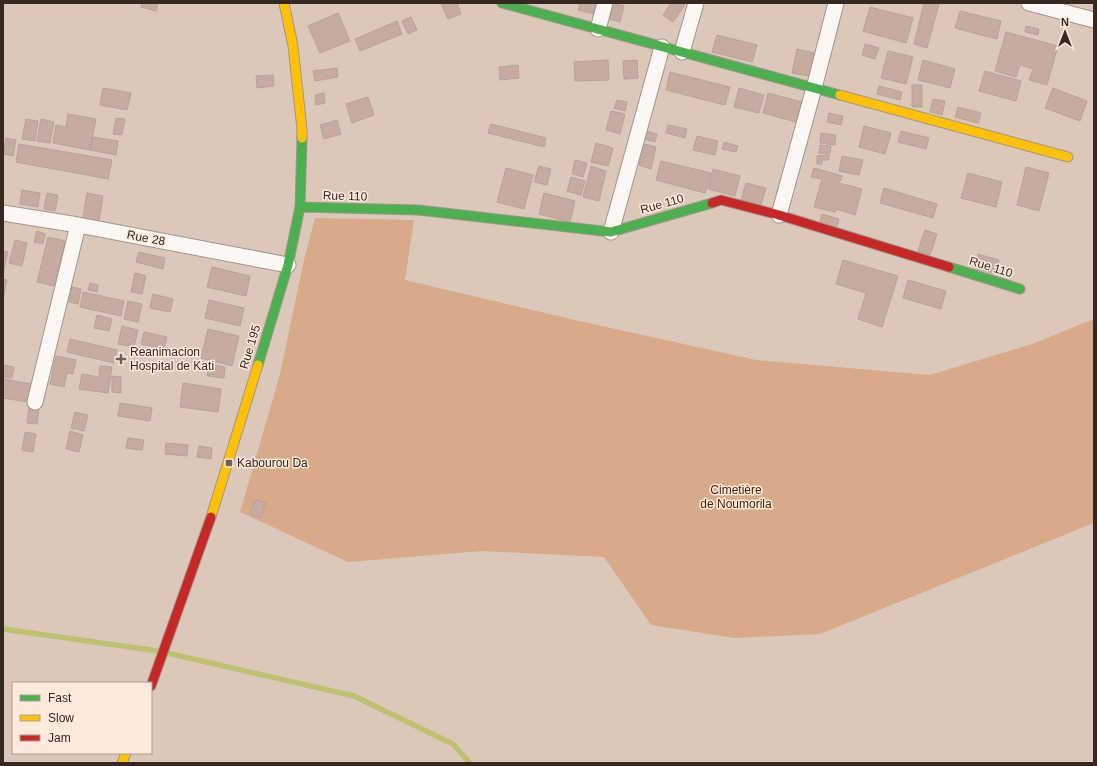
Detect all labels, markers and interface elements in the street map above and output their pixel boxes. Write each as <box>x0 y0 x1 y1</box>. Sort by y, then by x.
north arrow <box>1045 12 1085 52</box>
text: N <box>1061 16 1069 28</box>
street label: Rue 110 <box>323 188 368 204</box>
street label: Rue 110 <box>639 191 686 217</box>
street label: Rue 28 <box>126 227 167 249</box>
street label: Rue 110 <box>968 254 1015 280</box>
street label: Rue 195 <box>237 323 263 371</box>
place label: Reanimacion Hospital de Kati <box>130 345 214 373</box>
marker: Reanimacion Hospital de Kati <box>115 353 127 365</box>
place label: Kabourou Da <box>237 456 308 470</box>
marker: Kabourou Da <box>224 458 234 468</box>
park label: Cimetière de Noumorila <box>700 483 772 511</box>
legend <box>12 682 152 754</box>
text: Fast <box>48 691 72 705</box>
text: Slow <box>48 711 74 725</box>
text: Jam <box>48 731 71 745</box>

